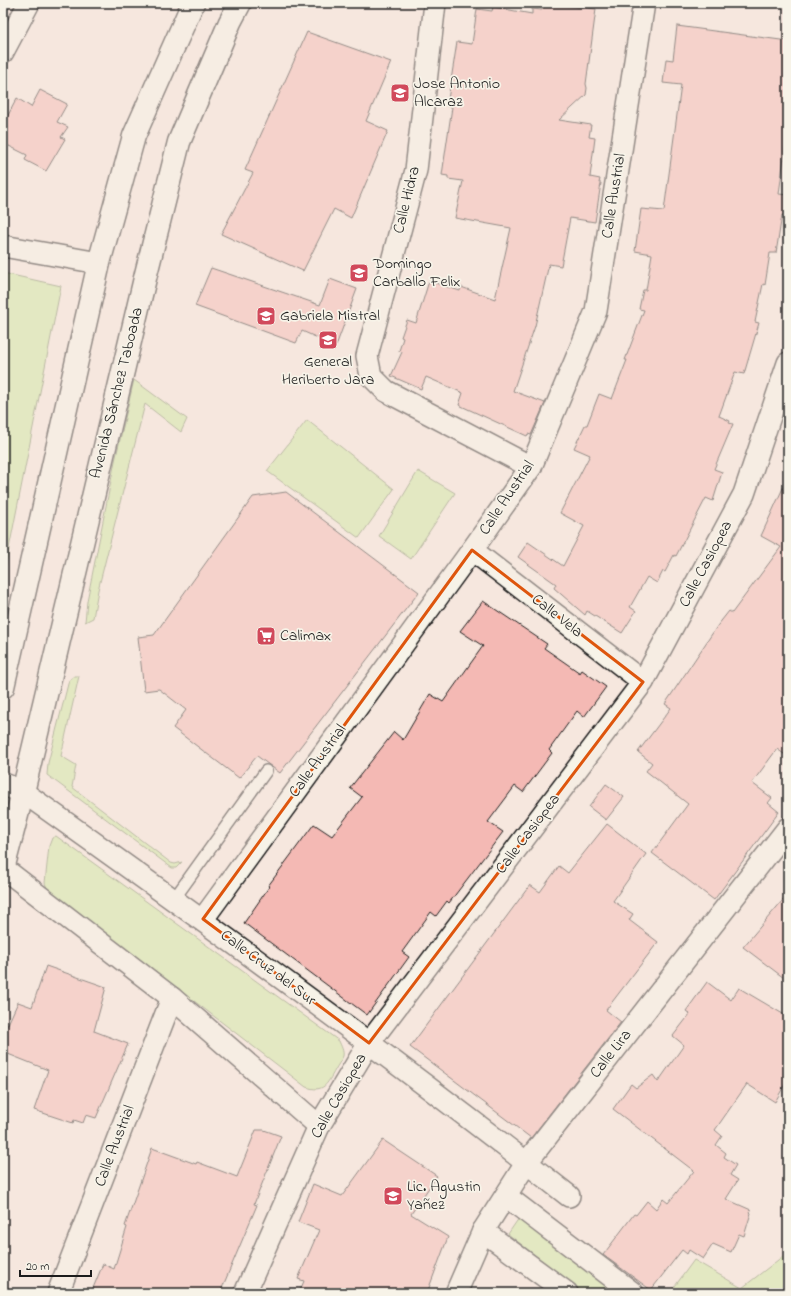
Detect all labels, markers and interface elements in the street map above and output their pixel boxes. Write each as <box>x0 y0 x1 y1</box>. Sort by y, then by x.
place label: Jose Antonio Alcaraz <box>414 72 500 114</box>
school or university icon: Jose Antonio Alcaraz <box>389 82 411 104</box>
street label: Calle Austrial <box>595 152 633 240</box>
street label: Calle Hidra <box>387 164 427 236</box>
place label: Domingo Carballo Felix <box>372 252 460 294</box>
school or university icon: Domingo Carballo Felix <box>348 262 370 284</box>
place label: Gabriela Mistral <box>280 304 380 328</box>
street label: Avenida Sánchez Taboada <box>84 305 150 481</box>
school or university icon: Gabriela Mistral <box>255 305 277 327</box>
school or university icon: General Heriberto Jara <box>317 329 339 351</box>
place label: General Heriberto Jara <box>282 350 374 392</box>
street label: Calle Austrial <box>473 456 541 540</box>
street label: Calle Casiopea <box>673 516 739 612</box>
street label: Calle Vela <box>526 588 588 644</box>
place label: Calimax <box>280 624 331 648</box>
supermarket icon: Calimax <box>255 625 277 647</box>
street label: Calle Austrial <box>283 719 353 803</box>
street label: Calle Casiopea <box>490 789 566 879</box>
street label: Calle Cruz del Sur <box>215 924 321 1012</box>
street label: Calle Lira <box>584 1024 638 1084</box>
street label: Calle Casiopea <box>305 1049 373 1143</box>
street label: Calle Austrial <box>88 1101 142 1190</box>
place label: Lic. Agustin Yañez <box>407 1175 481 1217</box>
school or university icon: Lic. Agustin Yañez <box>382 1185 404 1207</box>
scale bar <box>20 1252 91 1278</box>
text: 20 m <box>26 1258 49 1276</box>

